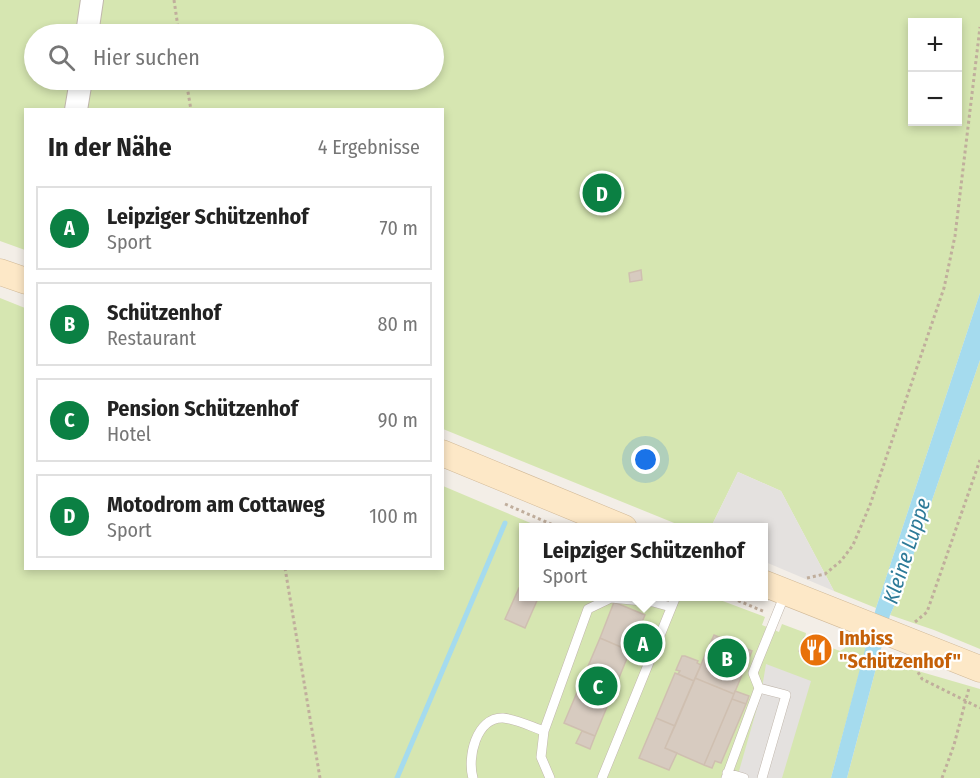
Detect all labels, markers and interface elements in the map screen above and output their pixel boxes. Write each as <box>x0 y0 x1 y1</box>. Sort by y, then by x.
map controls <box>908 18 962 126</box>
button: + <box>908 18 962 72</box>
search box <box>24 24 444 90</box>
icon: search <box>45 41 78 74</box>
text: Hier suchen <box>93 44 200 71</box>
button: − <box>908 72 962 126</box>
text: In der Nähe <box>48 132 172 163</box>
text: 4 Ergebnisse <box>318 135 420 159</box>
pin: D <box>582 170 622 216</box>
text: Leipziger Schützenhof <box>107 203 308 230</box>
text: A <box>64 216 75 240</box>
text: 70 m <box>380 216 418 240</box>
text: Sport <box>107 230 152 254</box>
text: Schützenhof <box>107 299 221 326</box>
text: B <box>64 312 75 336</box>
text: 80 m <box>378 312 418 336</box>
text: Restaurant <box>107 326 196 350</box>
text: Pension Schützenhof <box>107 395 298 422</box>
text: C <box>64 408 75 432</box>
text: 90 m <box>378 408 418 432</box>
text: Hotel <box>107 422 151 446</box>
your location <box>631 445 660 474</box>
text: Motodrom am Cottaweg <box>107 491 325 518</box>
water label: Kleine Luppe <box>878 495 936 607</box>
text: D <box>64 504 75 528</box>
text: 100 m <box>369 504 418 528</box>
text: Sport <box>107 518 152 542</box>
popup <box>519 523 768 601</box>
text: Leipziger Schützenhof <box>543 537 744 564</box>
text: Sport <box>543 564 587 588</box>
pin: A <box>624 620 662 666</box>
place label: Imbiss "Schützenhof" <box>839 626 961 673</box>
restaurant icon: Imbiss "Schützenhof" <box>798 632 834 668</box>
pin: B <box>708 636 746 680</box>
pin: C <box>578 664 618 708</box>

